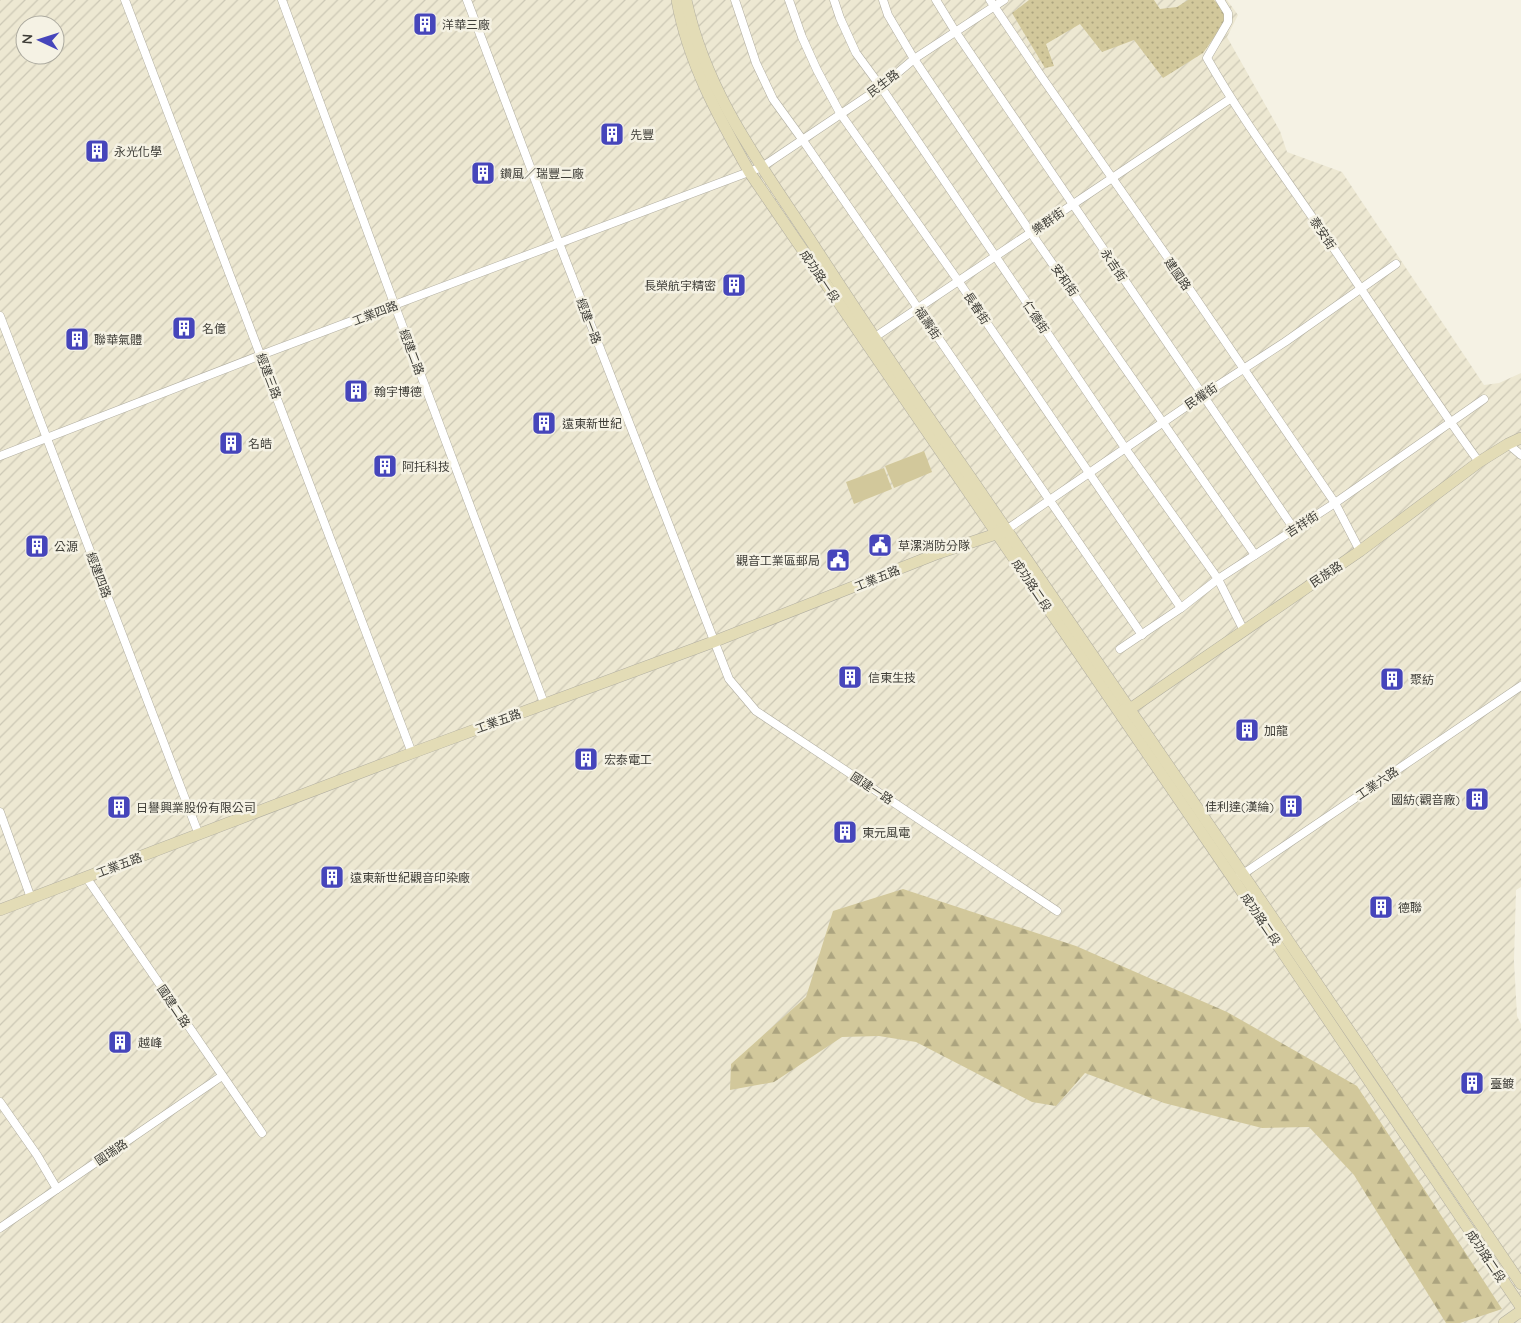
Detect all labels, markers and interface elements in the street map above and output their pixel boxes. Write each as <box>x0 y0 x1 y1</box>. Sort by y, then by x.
building icon: 洋華三廠 <box>412 11 438 37</box>
north arrow <box>15 15 65 65</box>
place label: 洋華三廠 <box>442 17 490 32</box>
text: N <box>18 33 36 45</box>
street label: 民生路 <box>864 66 902 100</box>
building icon: 先豐 <box>599 121 625 147</box>
place label: 先豐 <box>630 127 654 142</box>
building icon: 永光化學 <box>84 138 110 164</box>
place label: 永光化學 <box>114 144 162 159</box>
building icon: 鑽風／瑞豐二廠 <box>470 160 496 186</box>
place label: 鑽風／瑞豐二廠 <box>500 166 584 181</box>
street label: 樂群街 <box>1029 205 1067 237</box>
street label: 泰安街 <box>1307 214 1339 252</box>
street label: 永吉街 <box>1098 246 1130 284</box>
street label: 成功路一段 <box>797 247 843 305</box>
street label: 建國路 <box>1162 255 1194 293</box>
street label: 安和街 <box>1049 261 1081 299</box>
building icon: 長榮航宇精密 <box>721 272 747 298</box>
place label: 長榮航宇精密 <box>644 278 716 293</box>
street label: 長春街 <box>961 289 993 327</box>
street label: 經建一路 <box>573 296 605 346</box>
street label: 工業四路 <box>350 297 400 329</box>
street label: 仁德街 <box>1020 298 1052 336</box>
street label: 福壽街 <box>912 304 944 342</box>
building icon: 名億 <box>171 315 197 341</box>
place label: 名億 <box>202 321 226 336</box>
building icon: 聯華氣體 <box>64 326 90 352</box>
street label: 經建二路 <box>396 327 428 377</box>
place label: 聯華氣體 <box>94 332 142 347</box>
street label: 經建三路 <box>253 351 285 401</box>
building icon: 翰宇博德 <box>343 378 369 404</box>
street label: 民權街 <box>1182 380 1220 412</box>
place label: 翰宇博德 <box>374 384 422 399</box>
building icon: 遠東新世紀 <box>531 410 557 436</box>
place label: 遠東新世紀 <box>562 416 622 431</box>
building icon: 名皓 <box>218 430 244 456</box>
place label: 名皓 <box>248 436 272 451</box>
building icon: 阿托科技 <box>372 453 398 479</box>
place label: 阿托科技 <box>402 459 450 474</box>
street label: 吉祥街 <box>1283 508 1321 540</box>
public building icon: 草漯消防分隊 <box>867 532 893 558</box>
building icon: 公源 <box>24 533 50 559</box>
place label: 草漯消防分隊 <box>898 538 970 553</box>
place label: 公源 <box>54 539 78 554</box>
public building icon: 觀音工業區郵局 <box>825 547 851 573</box>
street label: 經建四路 <box>83 550 115 600</box>
place label: 觀音工業區郵局 <box>736 553 820 568</box>
street label: 成功路二段 <box>1009 556 1055 614</box>
street label: 民族路 <box>1307 558 1345 590</box>
street label: 工業五路 <box>852 562 902 594</box>
building icon: 信東生技 <box>837 664 863 690</box>
building icon: 聚紡 <box>1379 666 1405 692</box>
place label: 信東生技 <box>868 670 916 685</box>
place label: 聚紡 <box>1410 672 1434 687</box>
street label: 工業五路 <box>473 706 523 736</box>
building icon: 加龍 <box>1234 717 1260 743</box>
place label: 加龍 <box>1264 723 1288 738</box>
building icon: 宏泰電工 <box>573 746 599 772</box>
place label: 宏泰電工 <box>604 752 652 767</box>
street label: 工業六路 <box>1353 763 1401 803</box>
street label: 國建一路 <box>848 769 896 807</box>
building icon: 國紡(觀音廠) <box>1464 786 1490 812</box>
place label: 國紡(觀音廠) <box>1391 792 1460 807</box>
building icon: 佳利達(漢綸) <box>1278 793 1304 819</box>
building icon: 日譽興業股份有限公司 <box>106 794 132 820</box>
place label: 佳利達(漢綸) <box>1205 799 1274 814</box>
place label: 日譽興業股份有限公司 <box>136 800 256 815</box>
building icon: 東元風電 <box>832 819 858 845</box>
place label: 東元風電 <box>862 825 910 840</box>
street label: 工業五路 <box>94 849 144 881</box>
building icon: 遠東新世紀觀音印染廠 <box>319 864 345 890</box>
place label: 遠東新世紀觀音印染廠 <box>350 870 470 885</box>
street label: 成功路二段 <box>1238 890 1284 948</box>
building icon: 德聯 <box>1368 894 1394 920</box>
place label: 德聯 <box>1398 900 1422 915</box>
street label: 國建二路 <box>154 982 194 1030</box>
building icon: 越峰 <box>107 1029 133 1055</box>
place label: 越峰 <box>138 1035 162 1050</box>
building icon: 臺鍍 <box>1459 1070 1485 1096</box>
place label: 臺鍍 <box>1490 1076 1514 1091</box>
street label: 國瑞路 <box>92 1136 130 1168</box>
street label: 成功路二段 <box>1463 1227 1509 1285</box>

